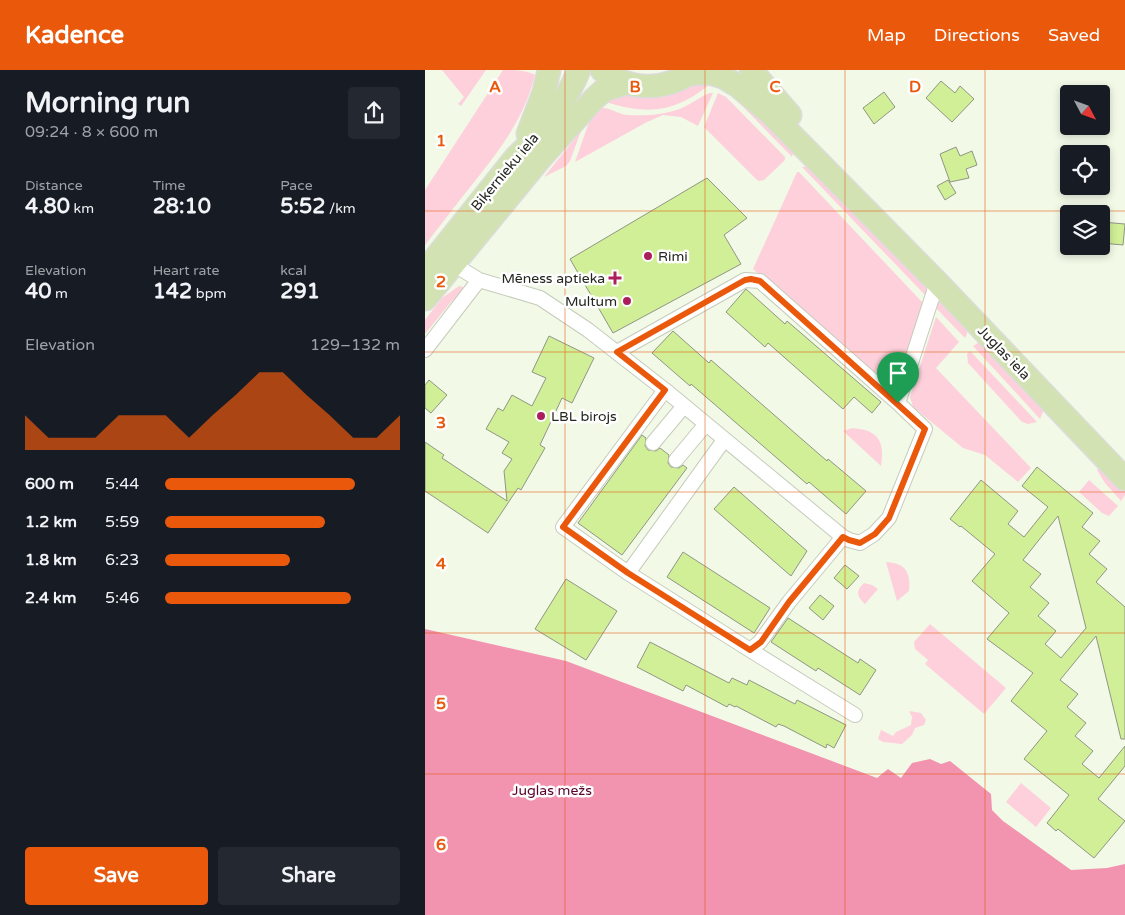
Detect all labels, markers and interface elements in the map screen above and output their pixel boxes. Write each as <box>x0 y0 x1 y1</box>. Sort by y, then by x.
text: Kadence <box>25 21 124 50</box>
text: Map <box>867 24 906 46</box>
text: Directions <box>934 24 1020 46</box>
text: Saved <box>1048 24 1100 46</box>
text: A <box>489 77 501 97</box>
text: B <box>629 77 641 97</box>
text: C <box>769 77 781 97</box>
text: D <box>909 77 921 97</box>
north arrow <box>1060 85 1110 135</box>
map controls <box>1060 85 1110 255</box>
text: Morning run <box>25 86 190 120</box>
button: share <box>348 87 400 139</box>
text: 09:24 · 8 × 600 m <box>25 122 158 142</box>
street label: Biķernieku iela <box>468 130 542 214</box>
text: 1 <box>436 131 446 151</box>
button: locate <box>1060 145 1110 195</box>
text: Distance <box>25 177 83 194</box>
text: Time <box>153 177 185 194</box>
text: Pace <box>280 177 313 194</box>
text: 4.80 <box>25 194 70 219</box>
text: 28:10 <box>153 194 211 219</box>
text: 5:52 <box>280 194 325 219</box>
text: km <box>70 200 94 217</box>
text: /km <box>325 200 356 217</box>
button: layers <box>1060 205 1110 255</box>
place label: Rimi <box>658 248 688 265</box>
marker: Rimi <box>642 250 654 262</box>
text: Elevation <box>25 262 86 279</box>
text: Heart rate <box>153 262 219 279</box>
text: kcal <box>280 262 307 279</box>
place label: Mēness aptieka <box>501 270 605 287</box>
text: 2 <box>436 272 446 292</box>
marker: Mēness aptieka <box>609 272 621 284</box>
text: 40 <box>25 279 51 304</box>
text: 142 <box>153 279 192 304</box>
text: 291 <box>280 279 320 304</box>
text: m <box>51 285 68 302</box>
text: bpm <box>192 285 226 302</box>
place label: Multum <box>565 293 617 310</box>
marker: Multum <box>621 295 633 307</box>
street label: Juglas iela <box>974 323 1034 383</box>
text: Elevation <box>25 335 95 355</box>
text: 129–132 m <box>310 335 400 355</box>
pin <box>877 352 919 403</box>
icon: arrive <box>884 359 912 387</box>
place label: LBL birojs <box>551 408 617 425</box>
marker: LBL birojs <box>535 410 547 422</box>
text: 3 <box>436 413 446 433</box>
text: 600 m <box>25 474 74 494</box>
text: 5:44 <box>105 474 139 494</box>
text: 1.2 km <box>25 512 77 532</box>
text: 5:59 <box>105 512 139 532</box>
text: 1.8 km <box>25 550 77 570</box>
text: 6:23 <box>105 550 139 570</box>
text: 4 <box>436 554 446 574</box>
text: 2.4 km <box>25 588 77 608</box>
text: 5:46 <box>105 588 139 608</box>
text: 5 <box>436 694 446 714</box>
park label: Juglas mežs <box>512 782 592 799</box>
text: 6 <box>436 835 446 855</box>
button: Save <box>25 847 208 905</box>
button: Share <box>218 847 400 905</box>

